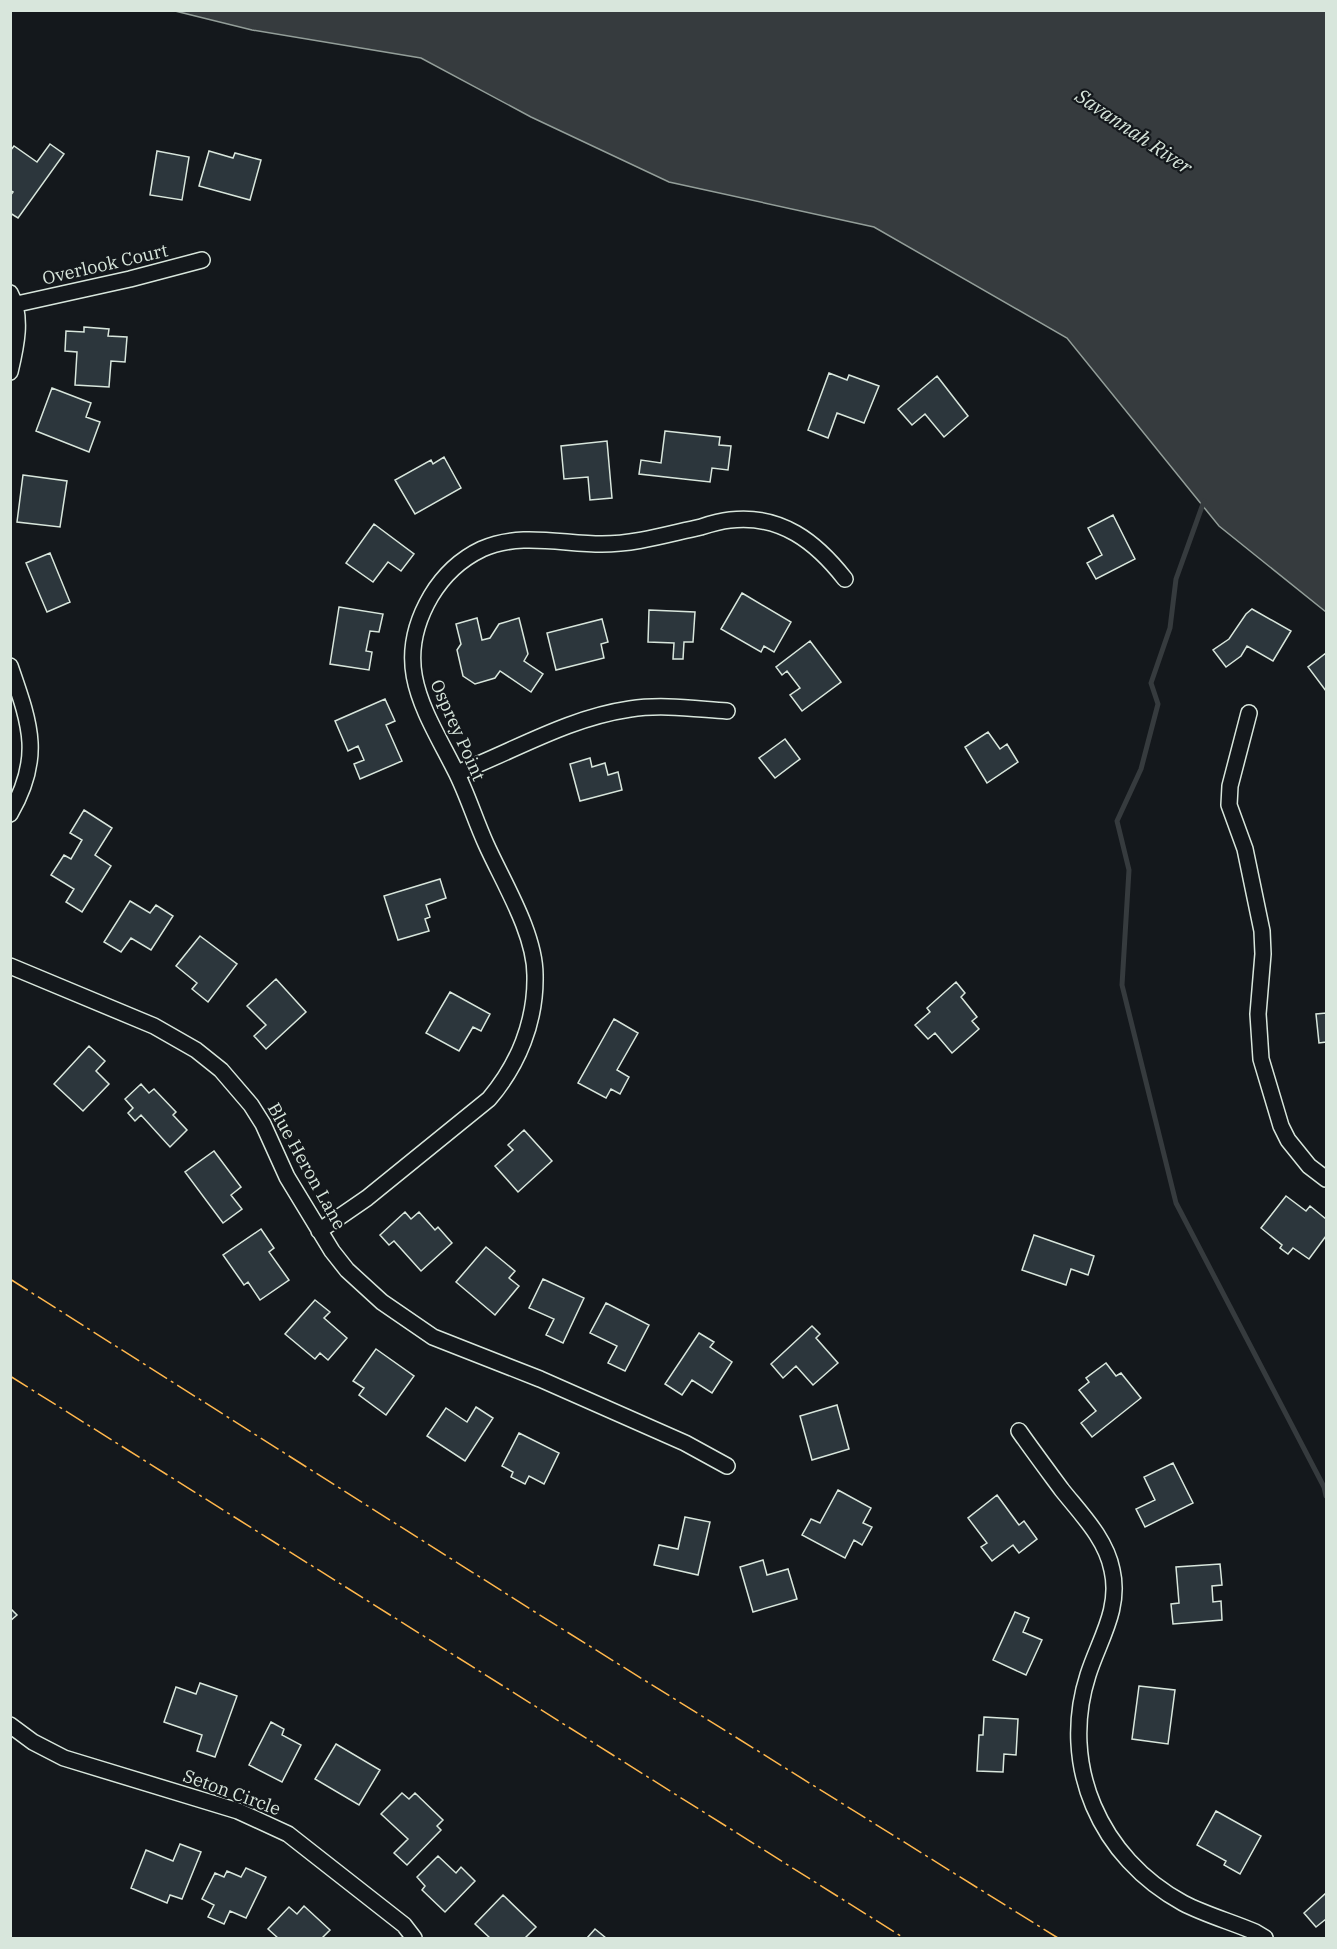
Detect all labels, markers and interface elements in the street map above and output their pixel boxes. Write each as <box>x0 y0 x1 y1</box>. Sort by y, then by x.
water label: Savannah River <box>1069 81 1199 181</box>
street label: Overlook Court <box>40 238 170 290</box>
street label: Osprey Point <box>425 676 491 784</box>
street label: Blue Heron Lane <box>263 1098 351 1234</box>
street label: Seton Circle <box>180 1764 284 1820</box>

